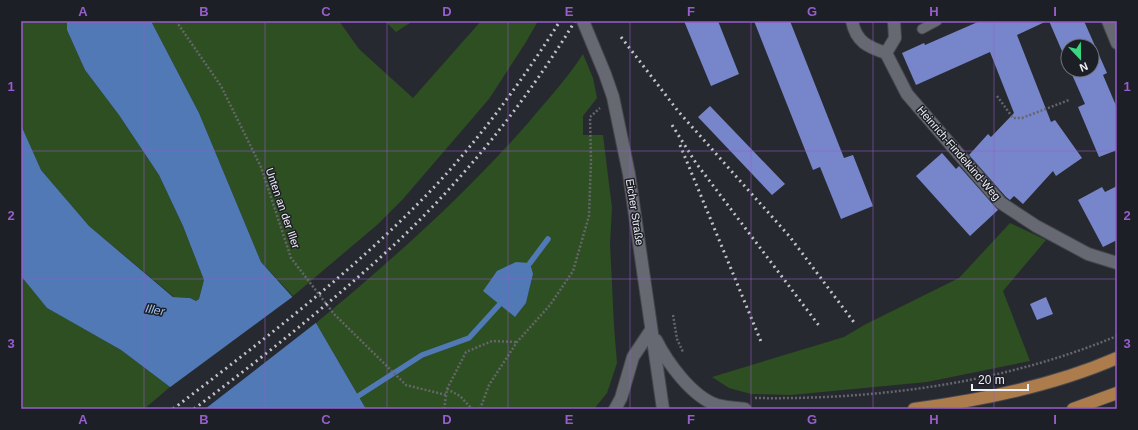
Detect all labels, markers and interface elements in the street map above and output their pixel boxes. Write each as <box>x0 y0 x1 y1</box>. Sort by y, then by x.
text: A <box>78 4 88 19</box>
text: B <box>199 4 209 19</box>
text: C <box>321 4 331 19</box>
text: D <box>442 4 452 19</box>
text: E <box>565 4 574 19</box>
text: F <box>687 4 695 19</box>
text: G <box>807 4 817 19</box>
text: H <box>929 4 939 19</box>
text: I <box>1053 4 1057 19</box>
north arrow <box>1060 38 1100 78</box>
text: N <box>1078 60 1090 74</box>
text: 1 <box>7 79 15 94</box>
text: 1 <box>1123 79 1131 94</box>
street label: Heinrich-Findelkind-Weg <box>915 104 1003 202</box>
street label: Unten an der Iller <box>264 166 303 250</box>
street label: Eicher Straße <box>624 178 646 246</box>
text: 2 <box>7 208 15 223</box>
text: 2 <box>1123 208 1131 223</box>
water label: Iller <box>144 301 167 319</box>
text: 3 <box>7 336 15 351</box>
text: 3 <box>1123 336 1131 351</box>
scale bar <box>972 366 1028 392</box>
text: 20 m <box>978 373 1005 387</box>
text: A <box>78 412 88 427</box>
text: B <box>199 412 209 427</box>
text: C <box>321 412 331 427</box>
text: D <box>442 412 452 427</box>
text: E <box>565 412 574 427</box>
text: F <box>687 412 695 427</box>
text: G <box>807 412 817 427</box>
text: H <box>929 412 939 427</box>
text: I <box>1053 412 1057 427</box>

